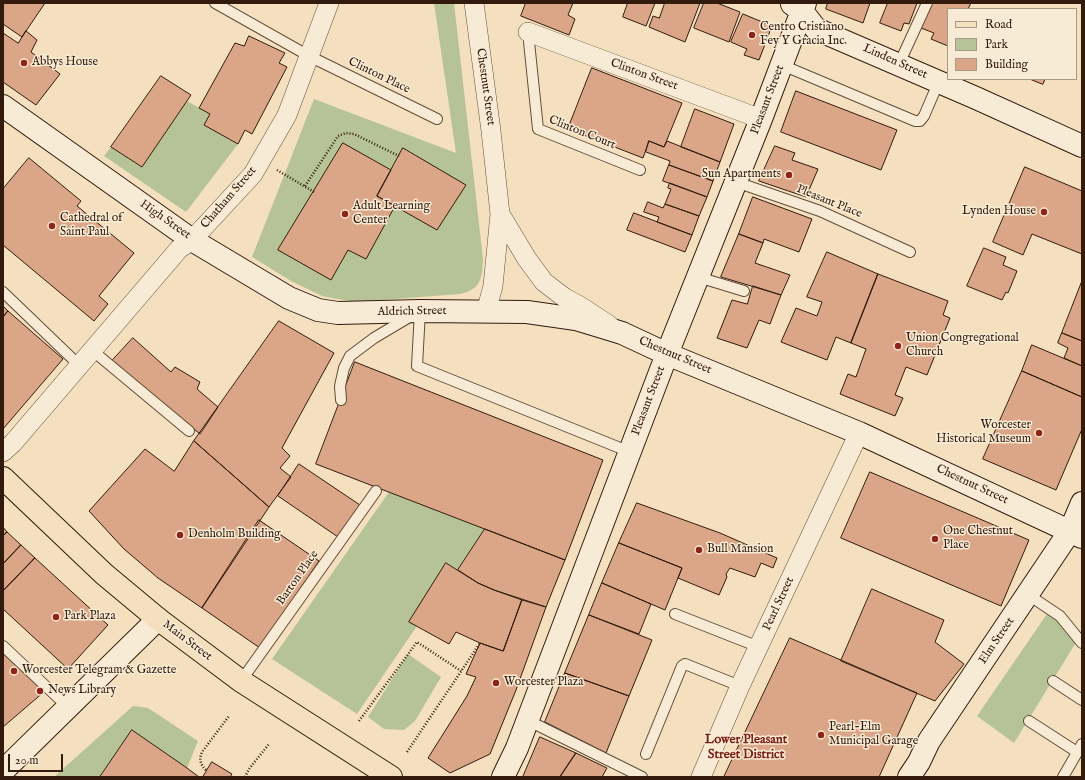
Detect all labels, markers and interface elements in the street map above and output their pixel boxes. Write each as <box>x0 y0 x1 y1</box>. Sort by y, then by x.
legend <box>947 8 1077 80</box>
text: Road <box>985 17 1012 32</box>
place label: Centro Cristiano Fey Y Gracia Inc. <box>760 21 847 49</box>
marker: Centro Cristiano Fey Y Gracia Inc. <box>747 30 757 40</box>
text: Park <box>985 37 1008 52</box>
street label: Linden Street <box>861 41 929 83</box>
street label: Chestnut Street <box>472 47 498 127</box>
street label: Clinton Place <box>346 55 412 97</box>
place label: Abbys House <box>32 56 98 70</box>
street label: Clinton Street <box>608 56 680 94</box>
text: Building <box>985 57 1028 72</box>
marker: Abbys House <box>19 58 29 68</box>
street label: Pleasant Street <box>748 63 788 137</box>
street label: Clinton Court <box>547 113 617 153</box>
street label: Chatham Street <box>198 164 260 232</box>
place label: Sun Apartments <box>702 168 781 182</box>
marker: Sun Apartments <box>784 170 794 180</box>
street label: Pleasant Place <box>794 182 864 222</box>
street label: High Street <box>137 197 193 243</box>
place label: Adult Learning Center <box>353 200 430 228</box>
place label: Lynden House <box>962 205 1036 219</box>
marker: Lynden House <box>1039 207 1049 217</box>
marker: Adult Learning Center <box>340 209 350 219</box>
place label: Cathedral of Saint Paul <box>60 212 122 240</box>
marker: Cathedral of Saint Paul <box>47 221 57 231</box>
street label: Aldrich Street <box>377 304 447 320</box>
place label: Union Congregational Church <box>906 332 1019 360</box>
street label: Chestnut Street <box>636 334 714 378</box>
marker: Union Congregational Church <box>893 341 903 351</box>
street label: Pleasant Street <box>629 364 669 438</box>
place label: Worcester Historical Museum <box>936 419 1031 447</box>
marker: Worcester Historical Museum <box>1034 428 1044 438</box>
street label: Chestnut Street <box>934 462 1010 508</box>
place label: One Chestnut Place <box>943 525 1013 553</box>
place label: Denholm Building <box>188 528 281 542</box>
marker: Denholm Building <box>175 530 185 540</box>
marker: One Chestnut Place <box>930 534 940 544</box>
place label: Bull Mansion <box>707 543 773 557</box>
marker: Bull Mansion <box>694 545 704 555</box>
street label: Barton Place <box>274 548 322 608</box>
street label: Pearl Street <box>760 575 798 633</box>
place label: Park Plaza <box>64 610 116 624</box>
marker: Park Plaza <box>51 612 61 622</box>
street label: Elm Street <box>976 615 1018 667</box>
street label: Main Street <box>159 618 215 664</box>
place label: Worcester Telegram & Gazette <box>22 664 176 678</box>
marker: Worcester Telegram & Gazette <box>9 666 19 676</box>
place label: Worcester Plaza <box>504 676 583 690</box>
marker: Worcester Plaza <box>491 678 501 688</box>
place label: News Library <box>48 684 116 698</box>
marker: News Library <box>35 686 45 696</box>
place label: Pearl-Elm Municipal Garage <box>829 721 918 749</box>
marker: Pearl-Elm Municipal Garage <box>816 730 826 740</box>
district label: Lower Pleasant Street District <box>705 732 787 763</box>
scale bar <box>10 746 65 772</box>
text: 20 m <box>15 753 38 768</box>

